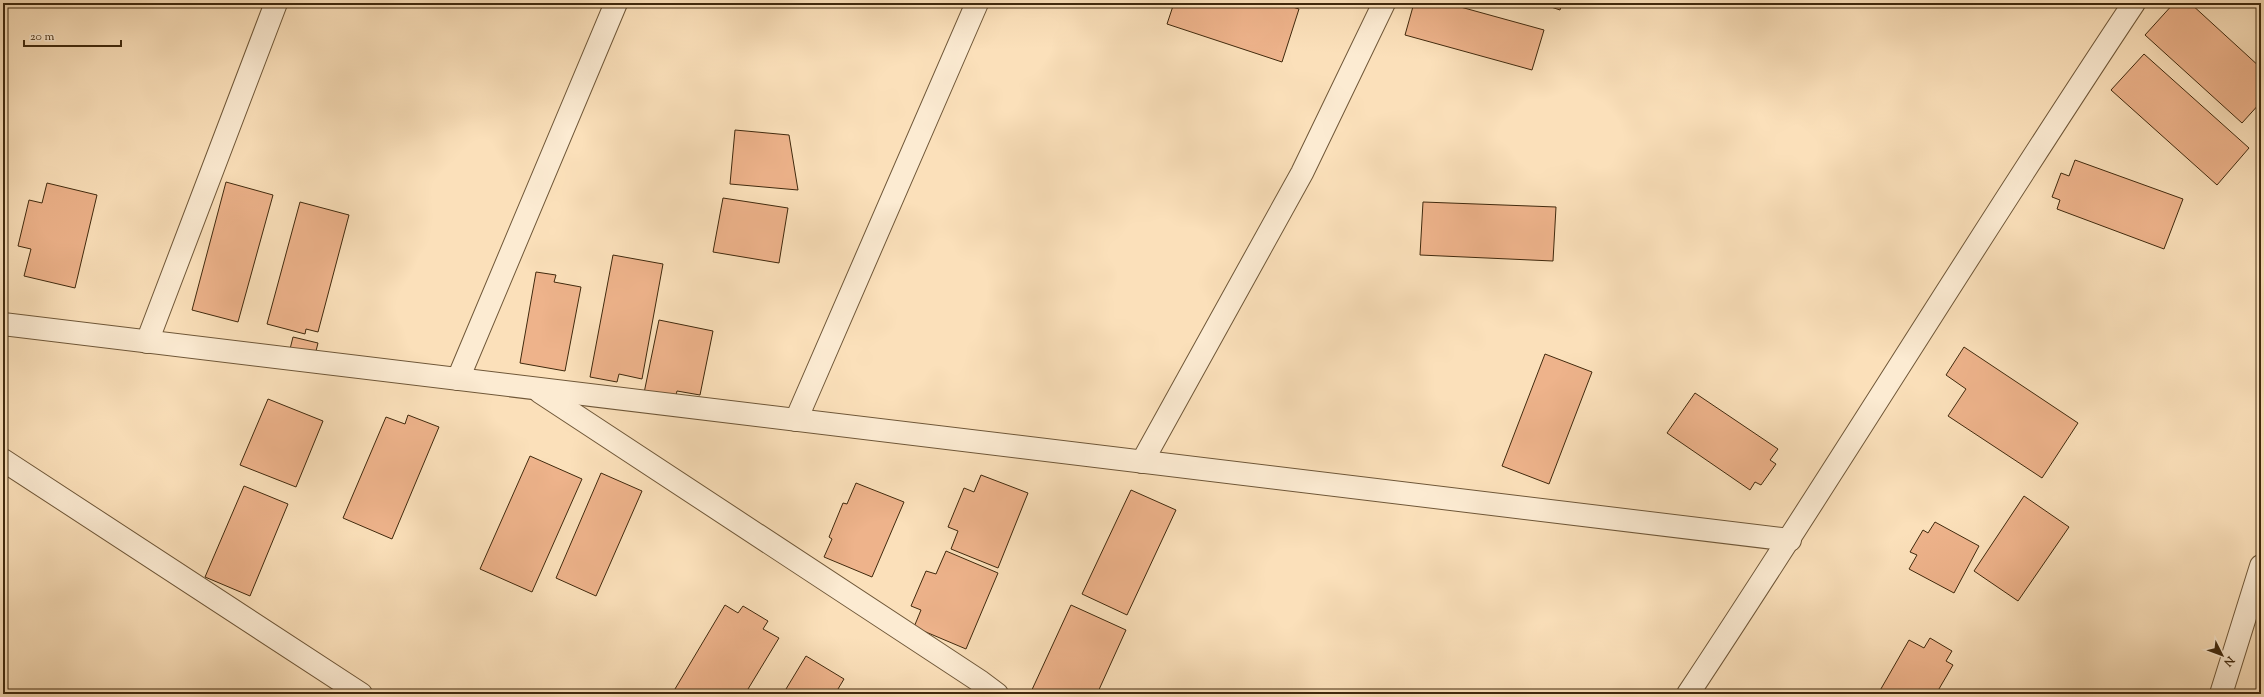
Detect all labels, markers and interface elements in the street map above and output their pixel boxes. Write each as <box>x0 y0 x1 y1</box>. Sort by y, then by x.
scale bar <box>24 22 121 48</box>
text: 20 m <box>30 28 55 46</box>
north arrow <box>2202 635 2242 675</box>
text: N <box>2220 652 2238 670</box>

